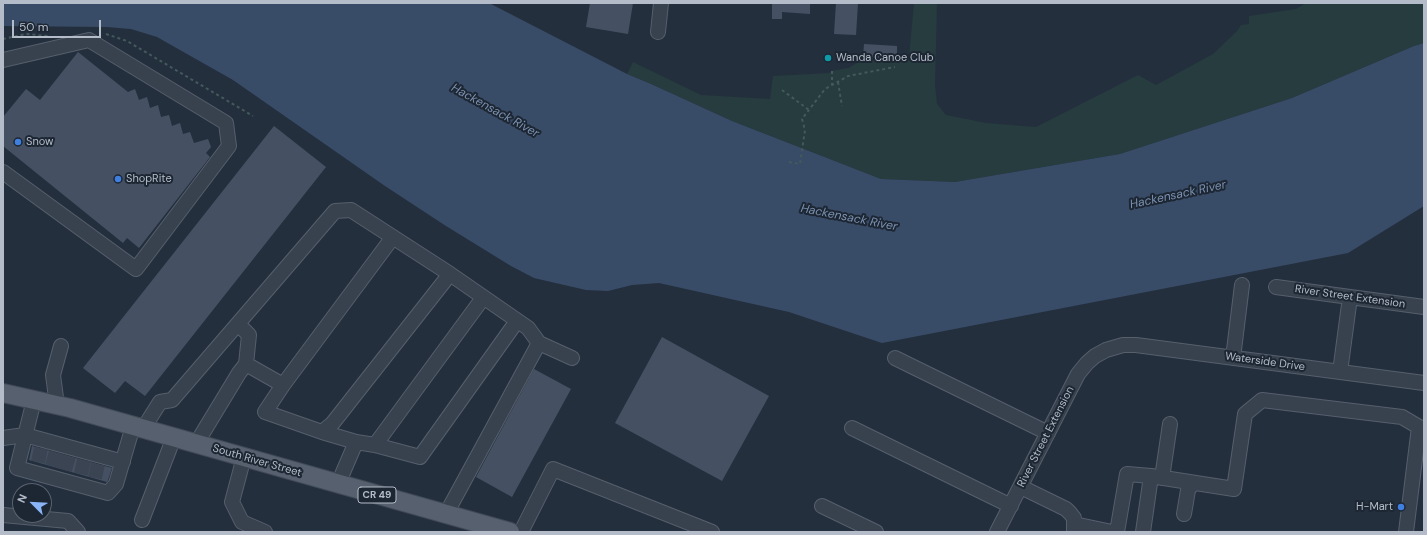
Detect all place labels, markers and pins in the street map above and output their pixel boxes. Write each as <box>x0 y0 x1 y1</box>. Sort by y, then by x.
place label: Wanda Canoe Club <box>836 51 934 65</box>
marker: Wanda Canoe Club <box>823 53 833 63</box>
place label: Snow <box>26 135 53 149</box>
marker: Snow <box>13 137 23 147</box>
place label: ShopRite <box>126 172 172 186</box>
marker: ShopRite <box>113 174 123 184</box>
place label: H-Mart <box>1356 500 1393 514</box>
marker: H-Mart <box>1396 502 1406 512</box>

